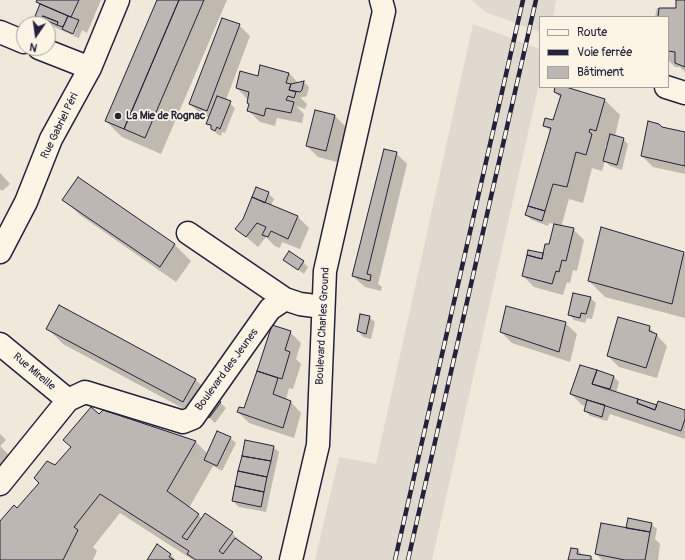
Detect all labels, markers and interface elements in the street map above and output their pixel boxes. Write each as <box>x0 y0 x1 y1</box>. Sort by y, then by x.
north arrow <box>16 16 56 56</box>
legend <box>539 16 669 88</box>
text: Route <box>577 25 607 40</box>
text: N <box>28 40 38 54</box>
text: Voie ferrée <box>577 45 632 60</box>
text: Bâtiment <box>577 65 624 80</box>
street label: Rue Gabriel Péri <box>38 91 82 161</box>
place label: La Mie de Rognac <box>126 109 205 123</box>
marker: La Mie de Rognac <box>113 111 123 121</box>
street label: Boulevard Charles Ground <box>313 267 333 385</box>
street label: Boulevard des Jeunes <box>193 326 261 414</box>
street label: Rue Mireille <box>10 350 58 394</box>

